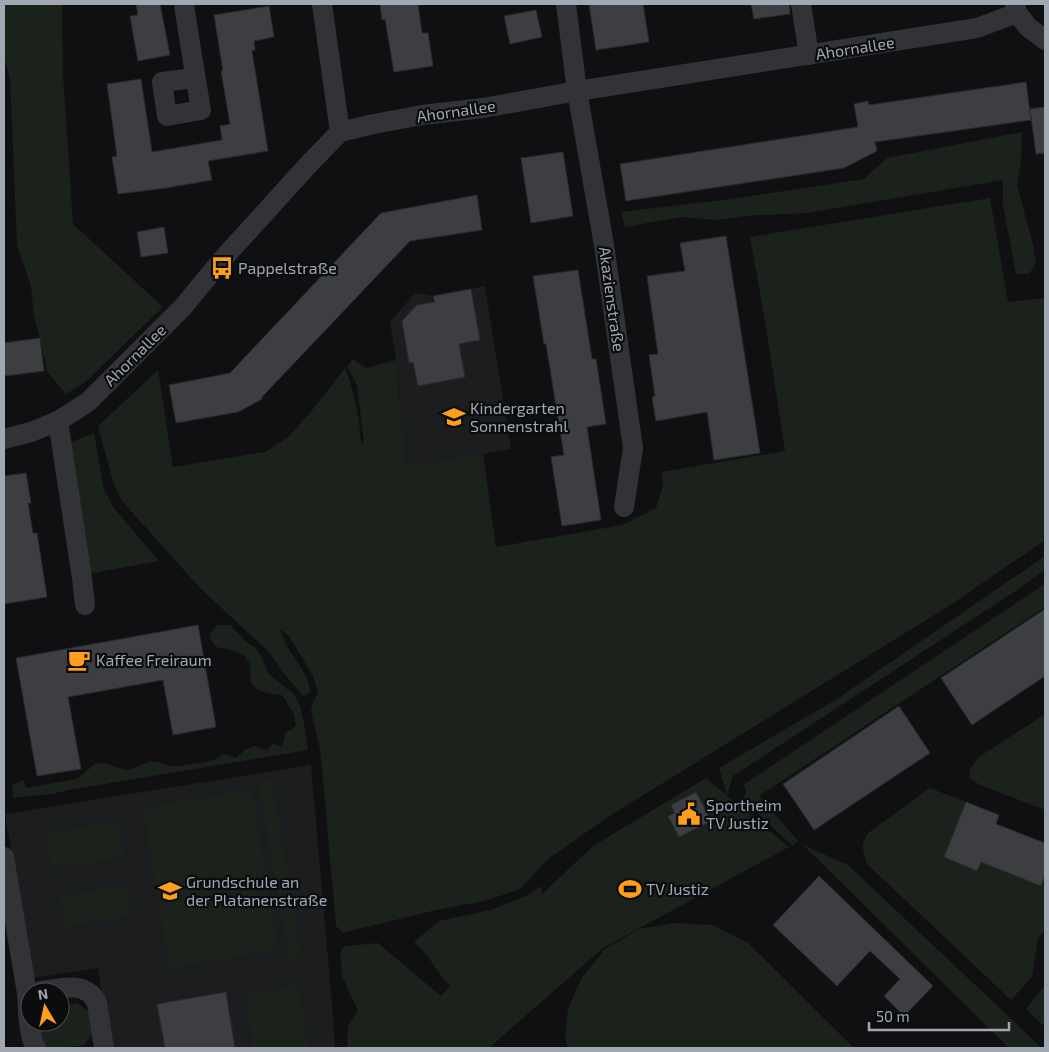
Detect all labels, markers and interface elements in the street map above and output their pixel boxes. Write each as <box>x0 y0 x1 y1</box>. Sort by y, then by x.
street label: Ahornallee <box>814 32 896 63</box>
street label: Ahornallee <box>415 96 497 125</box>
street label: Akazienstraße <box>596 245 629 353</box>
bus stop icon: Pappelstraße <box>209 255 235 281</box>
place label: Pappelstraße <box>238 258 337 277</box>
street label: Ahornallee <box>100 320 169 389</box>
place label: Kindergarten Sonnenstrahl <box>470 398 568 435</box>
school or university icon: Kindergarten Sonnenstrahl <box>441 404 467 430</box>
cafe icon: Kaffee Freiraum <box>66 647 92 673</box>
place label: Kaffee Freiraum <box>96 650 212 669</box>
place label: Sportheim TV Justiz <box>706 795 782 832</box>
public building icon: Sportheim TV Justiz <box>676 801 702 827</box>
place label: Grundschule an der Platanenstraße <box>186 872 327 909</box>
sports icon: TV Justiz <box>617 876 643 902</box>
school or university icon: Grundschule an der Platanenstraße <box>157 878 183 904</box>
place label: TV Justiz <box>646 879 709 898</box>
north arrow <box>20 982 70 1032</box>
text: N <box>37 984 49 1003</box>
scale bar <box>869 1000 1009 1032</box>
text: 50 m <box>876 1007 910 1025</box>

